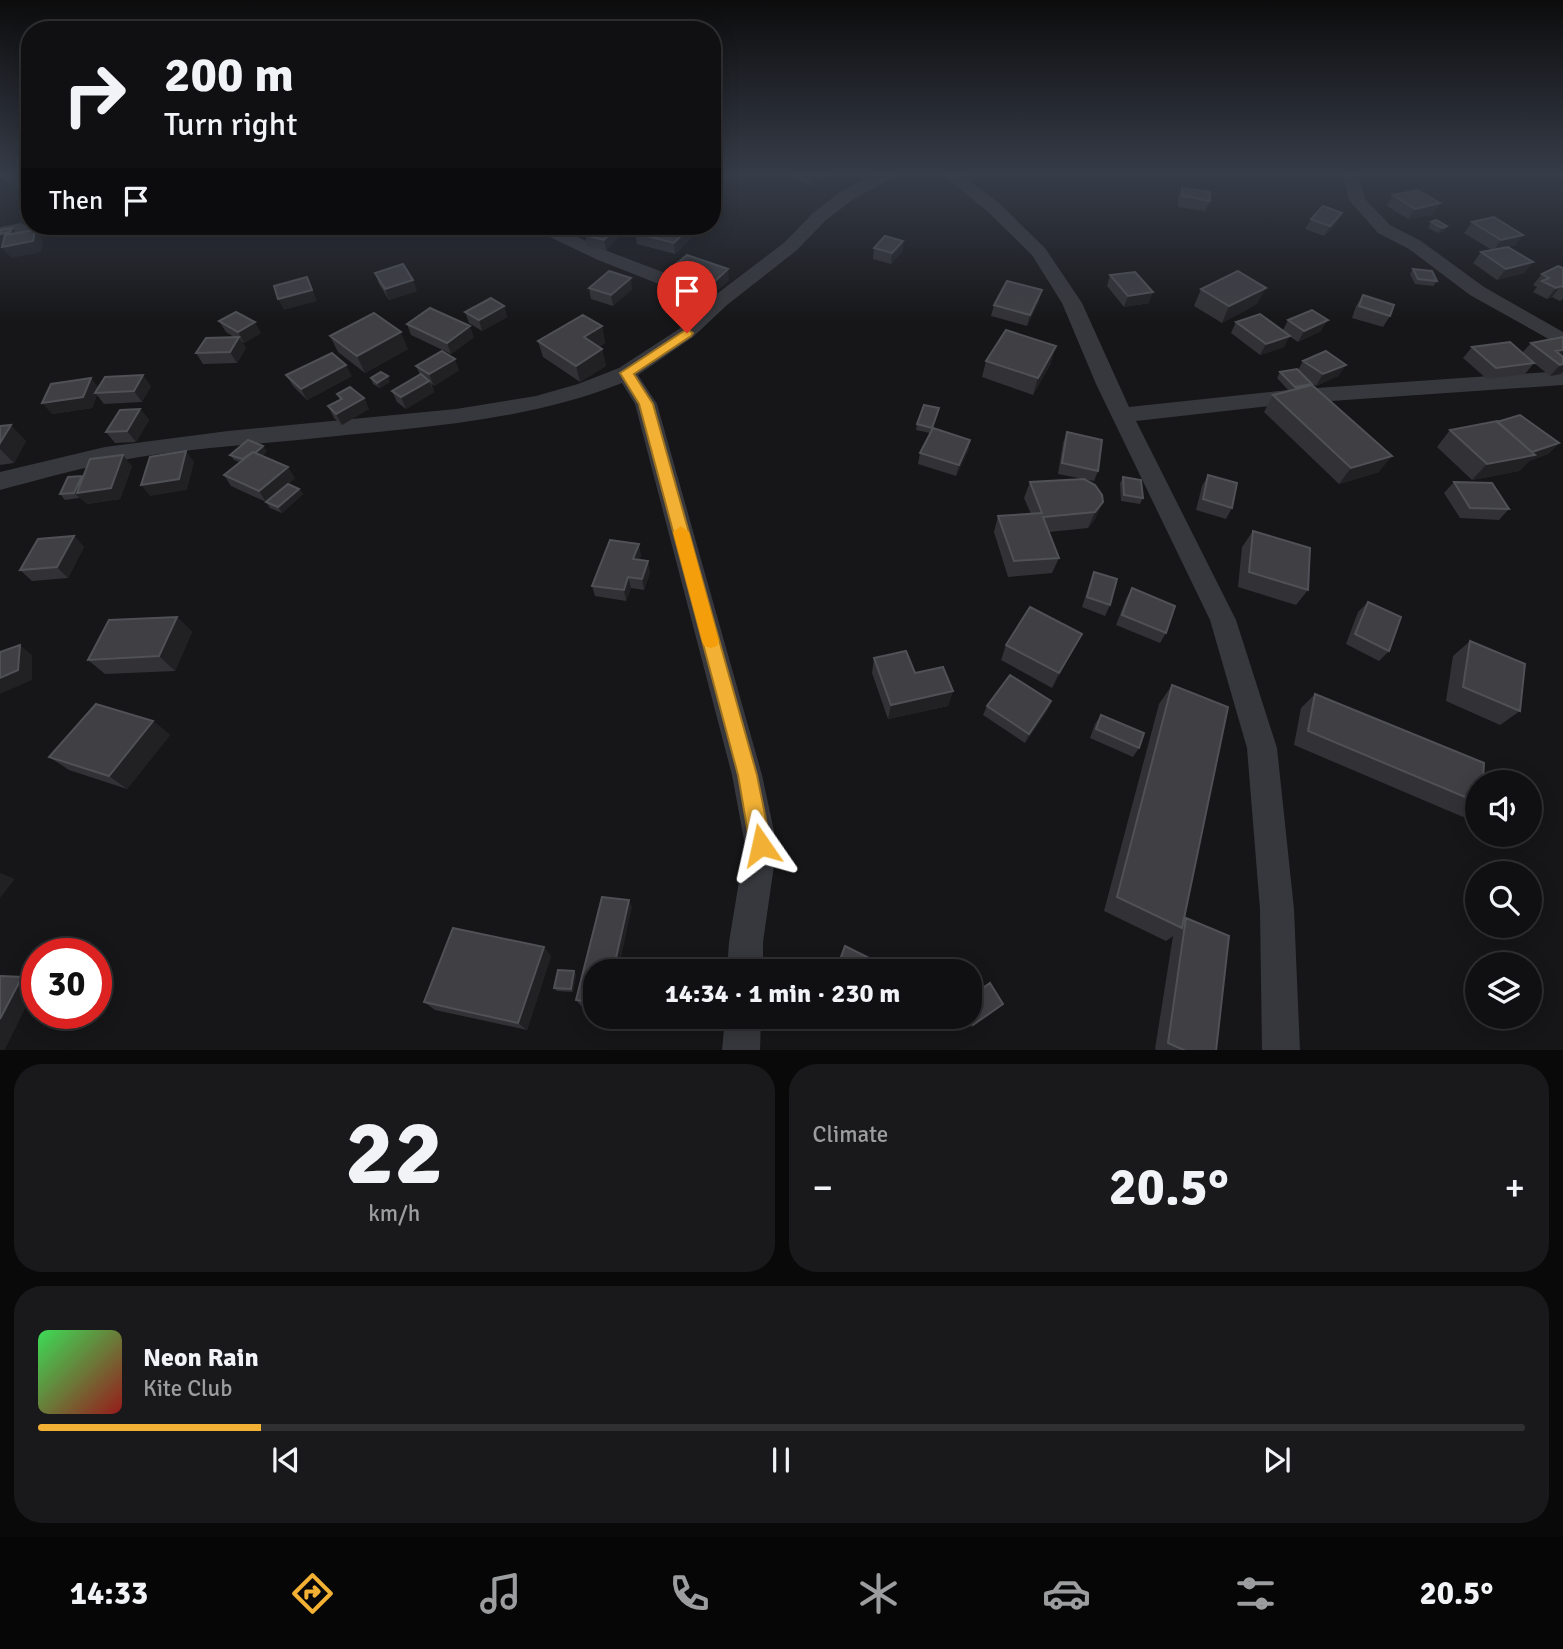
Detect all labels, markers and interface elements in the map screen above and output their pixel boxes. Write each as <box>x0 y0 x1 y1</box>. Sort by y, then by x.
text: 200 m <box>164 45 294 105</box>
icon: right <box>49 49 140 140</box>
text: Turn right <box>164 105 297 144</box>
icon: arrive <box>117 182 155 220</box>
text: Then <box>49 185 103 217</box>
pin <box>657 261 717 333</box>
icon: arrive <box>668 272 706 310</box>
map controls <box>1465 770 1542 1029</box>
button: sound <box>1465 770 1542 847</box>
position arrow <box>724 808 798 882</box>
button: search <box>1465 861 1542 938</box>
speed limit sign: 30 <box>21 938 112 1029</box>
button: layers <box>1465 952 1542 1029</box>
text: 14:34 · 1 min · 230 m <box>665 978 900 1010</box>
text: 22 <box>345 1097 443 1210</box>
text: Climate <box>813 1120 888 1149</box>
text: 20.5° <box>1109 1155 1229 1219</box>
text: − <box>813 1164 833 1211</box>
text: + <box>1504 1164 1525 1211</box>
text: km/h <box>368 1199 420 1228</box>
text: Neon Rain <box>143 1342 259 1374</box>
text: Kite Club <box>143 1374 232 1403</box>
icon: previous <box>267 1441 305 1479</box>
icon: pause <box>762 1441 800 1479</box>
icon: next <box>1258 1441 1296 1479</box>
icon: directions <box>288 1569 337 1618</box>
icon: music <box>476 1569 525 1618</box>
icon: phone <box>665 1569 714 1618</box>
icon: climate <box>854 1569 903 1618</box>
icon: car <box>1042 1569 1091 1618</box>
icon: filters <box>1231 1569 1280 1618</box>
text: 14:33 <box>70 1574 148 1613</box>
text: 20.5° <box>1419 1574 1493 1613</box>

